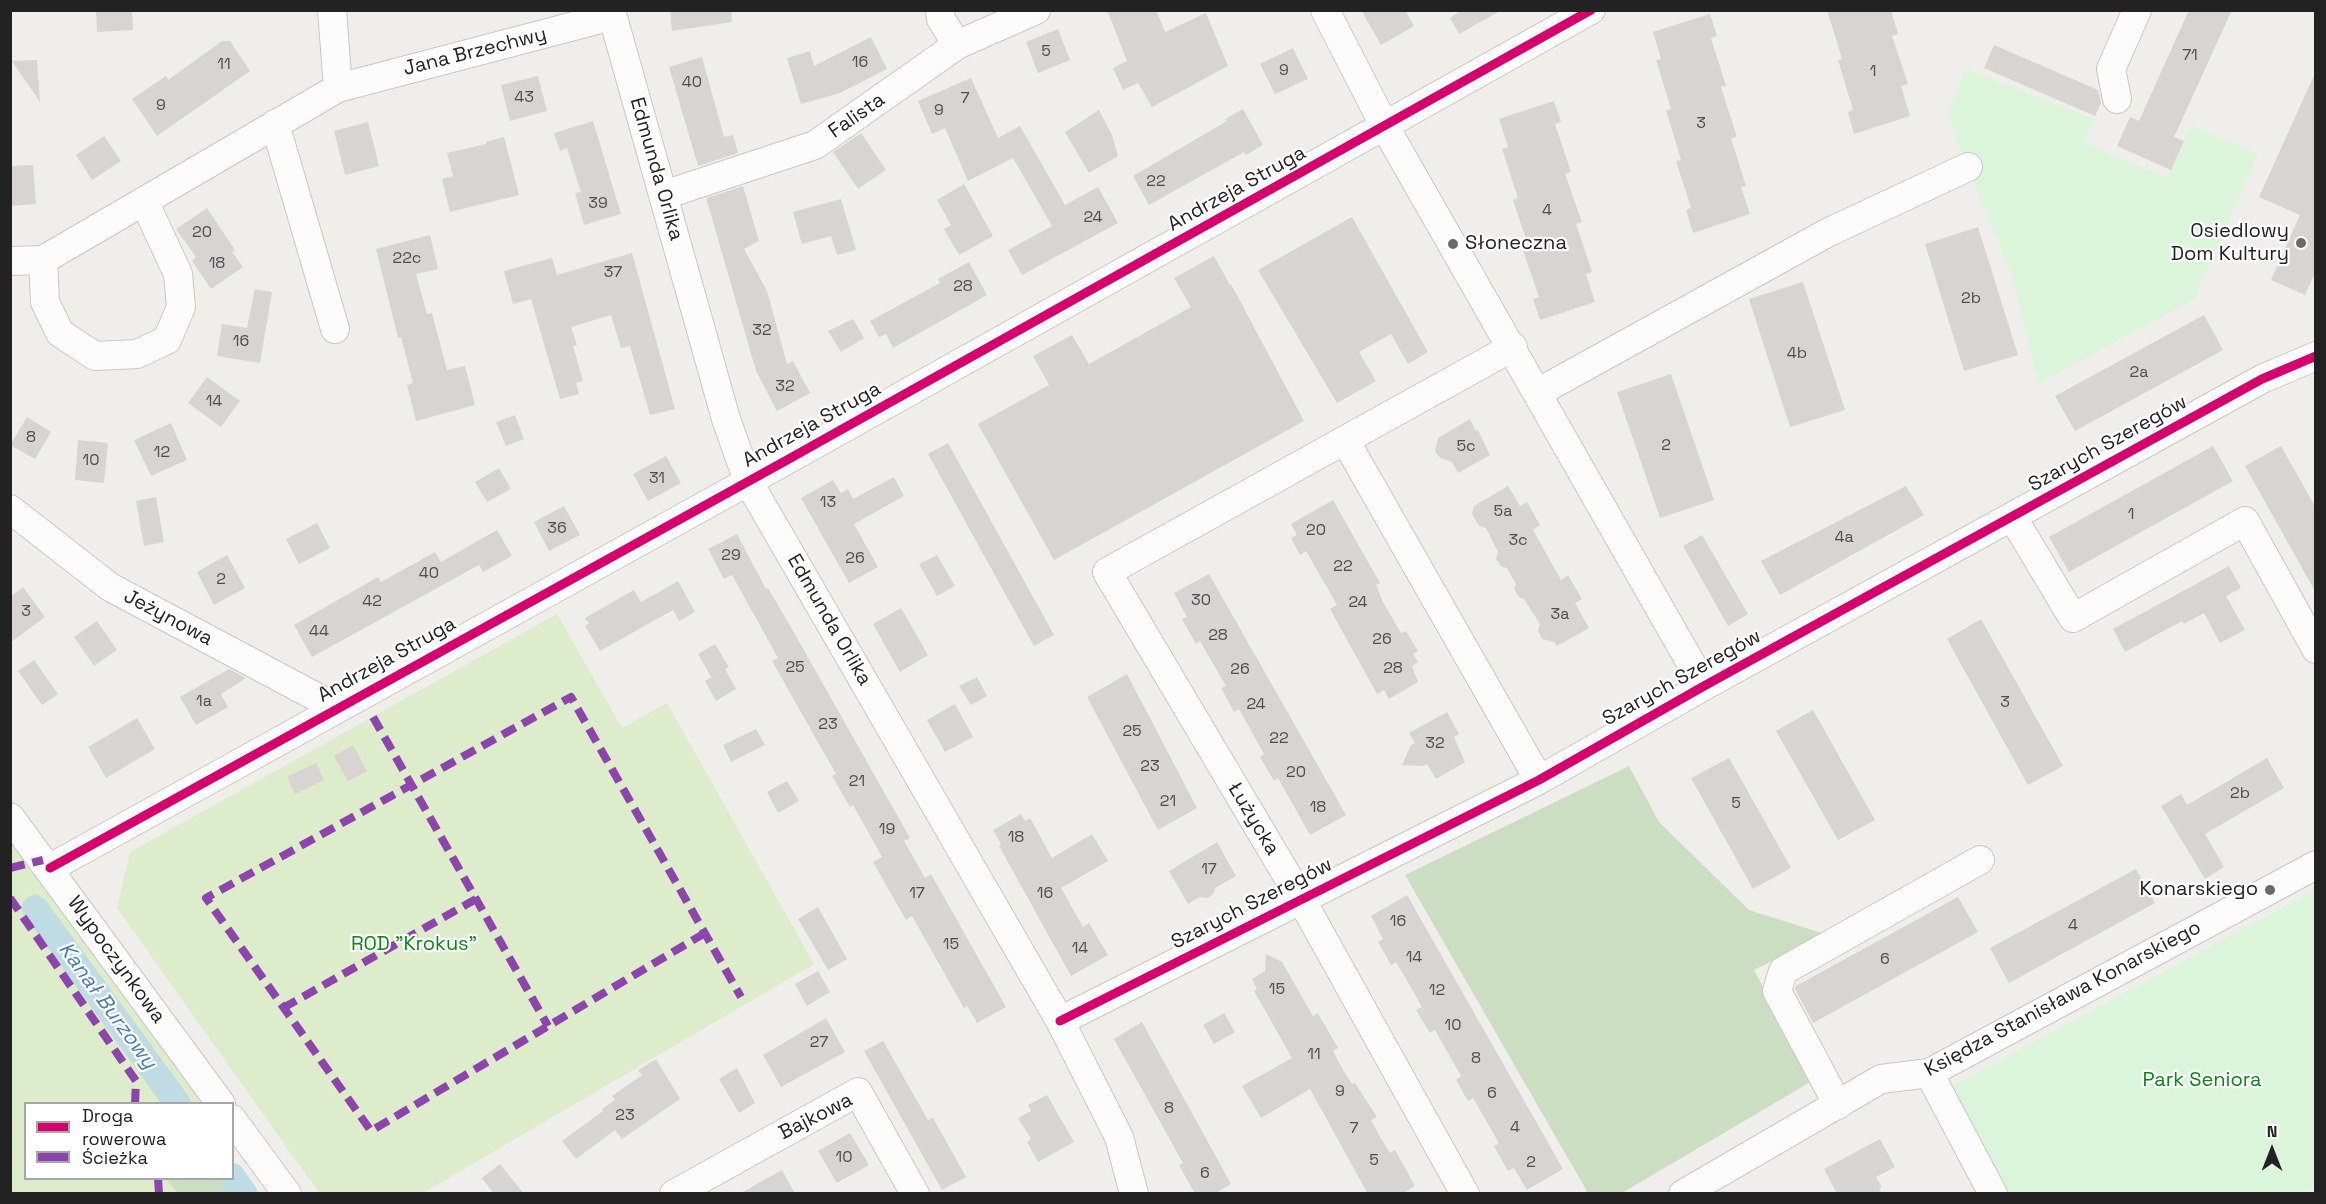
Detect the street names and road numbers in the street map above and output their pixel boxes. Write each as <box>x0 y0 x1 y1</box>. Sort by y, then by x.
street label: Jana Brzechwy <box>401 23 549 81</box>
street label: Falista <box>824 88 890 144</box>
street label: Edmunda Orlika <box>624 95 688 243</box>
street label: Andrzeja Struga <box>1164 141 1310 237</box>
street label: Andrzeja Struga <box>739 377 885 473</box>
street label: Szarych Szeregów <box>2025 390 2191 498</box>
street label: Edmunda Orlika <box>782 550 876 690</box>
street label: Jeżynowa <box>119 585 217 651</box>
street label: Andrzeja Struga <box>314 612 460 708</box>
street label: Szarych Szeregów <box>1599 624 1765 732</box>
street label: Łużycka <box>1222 778 1284 860</box>
street label: Szarych Szeregów <box>1168 853 1336 955</box>
street label: Wypoczynkowa <box>62 892 170 1028</box>
street label: Księdza Stanisława Konarskiego <box>1921 916 2205 1082</box>
street label: Bajkowa <box>775 1088 857 1146</box>

